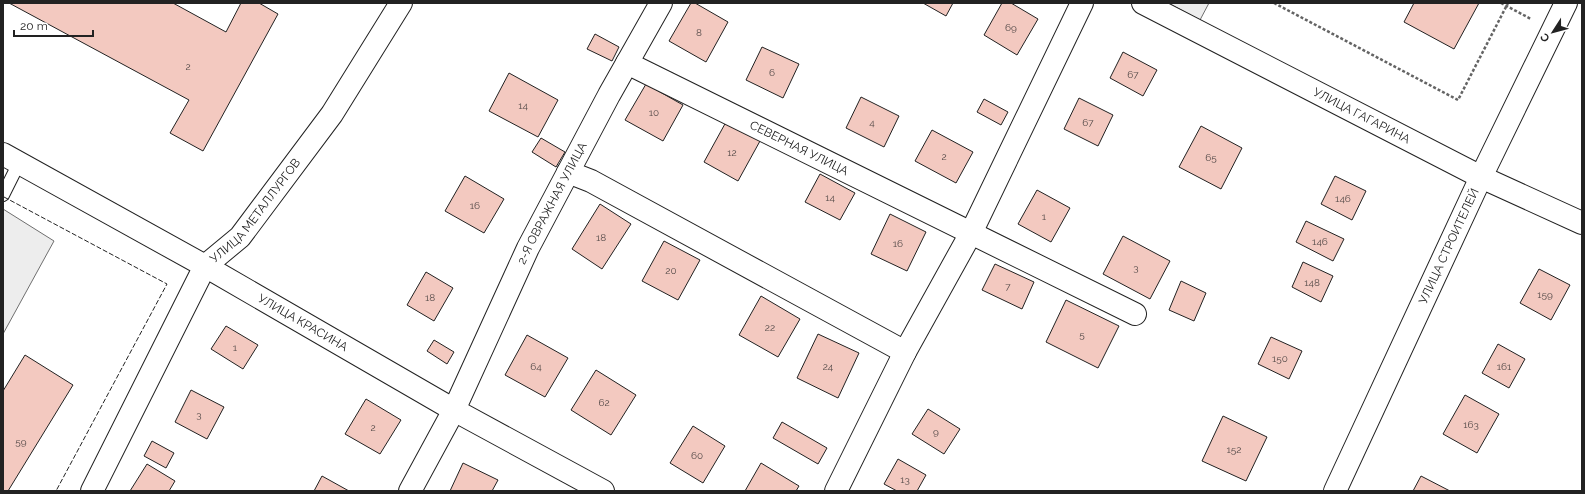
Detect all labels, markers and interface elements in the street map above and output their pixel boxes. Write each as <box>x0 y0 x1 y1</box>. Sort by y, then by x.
scale bar <box>14 12 93 38</box>
north arrow <box>1533 12 1573 52</box>
text: 20 m <box>20 19 48 33</box>
house number: 69 <box>1005 22 1017 33</box>
house number: 8 <box>696 27 702 38</box>
text: С <box>1538 30 1553 44</box>
house number: 2 <box>185 61 191 72</box>
house number: 6 <box>769 67 775 78</box>
house number: 67 <box>1127 69 1139 80</box>
street label: УЛИЦА ГАГАРИНА <box>1311 85 1413 146</box>
house number: 14 <box>518 100 528 111</box>
house number: 10 <box>649 107 659 118</box>
house number: 4 <box>869 117 875 128</box>
house number: 67 <box>1082 117 1094 128</box>
street label: СЕВЕРНАЯ УЛИЦА <box>748 118 851 178</box>
street label: 2-Я ОВРАЖНАЯ УЛИЦА <box>514 140 590 267</box>
house number: 12 <box>727 147 737 158</box>
house number: 2 <box>941 151 947 162</box>
house number: 65 <box>1205 152 1217 163</box>
street label: УЛИЦА МЕТАЛЛУРГОВ <box>207 156 303 266</box>
street label: УЛИЦА СТРОИТЕЛЕЙ <box>1416 186 1482 306</box>
house number: 14 <box>825 192 835 203</box>
house number: 146 <box>1335 193 1351 204</box>
house number: 16 <box>470 200 480 211</box>
house number: 1 <box>1042 211 1047 222</box>
house number: 18 <box>596 232 606 243</box>
house number: 146 <box>1312 236 1328 247</box>
house number: 16 <box>893 238 903 249</box>
house number: 3 <box>1133 262 1139 273</box>
house number: 20 <box>665 265 677 276</box>
house number: 148 <box>1304 277 1320 288</box>
house number: 7 <box>1005 281 1011 292</box>
house number: 159 <box>1537 289 1553 300</box>
street label: УЛИЦА КРАСИНА <box>255 291 350 354</box>
house number: 18 <box>425 292 435 303</box>
house number: 22 <box>765 322 775 333</box>
house number: 5 <box>1079 329 1085 340</box>
house number: 1 <box>233 342 238 353</box>
house number: 150 <box>1272 353 1288 364</box>
house number: 64 <box>530 361 542 372</box>
house number: 24 <box>823 361 834 372</box>
house number: 161 <box>1497 361 1512 372</box>
house number: 62 <box>598 397 610 408</box>
house number: 3 <box>196 409 202 420</box>
house number: 163 <box>1463 419 1479 430</box>
house number: 2 <box>370 422 376 433</box>
house number: 9 <box>933 426 939 437</box>
house number: 59 <box>15 436 27 447</box>
house number: 152 <box>1227 444 1241 455</box>
house number: 60 <box>691 450 703 461</box>
house number: 13 <box>900 474 910 485</box>

